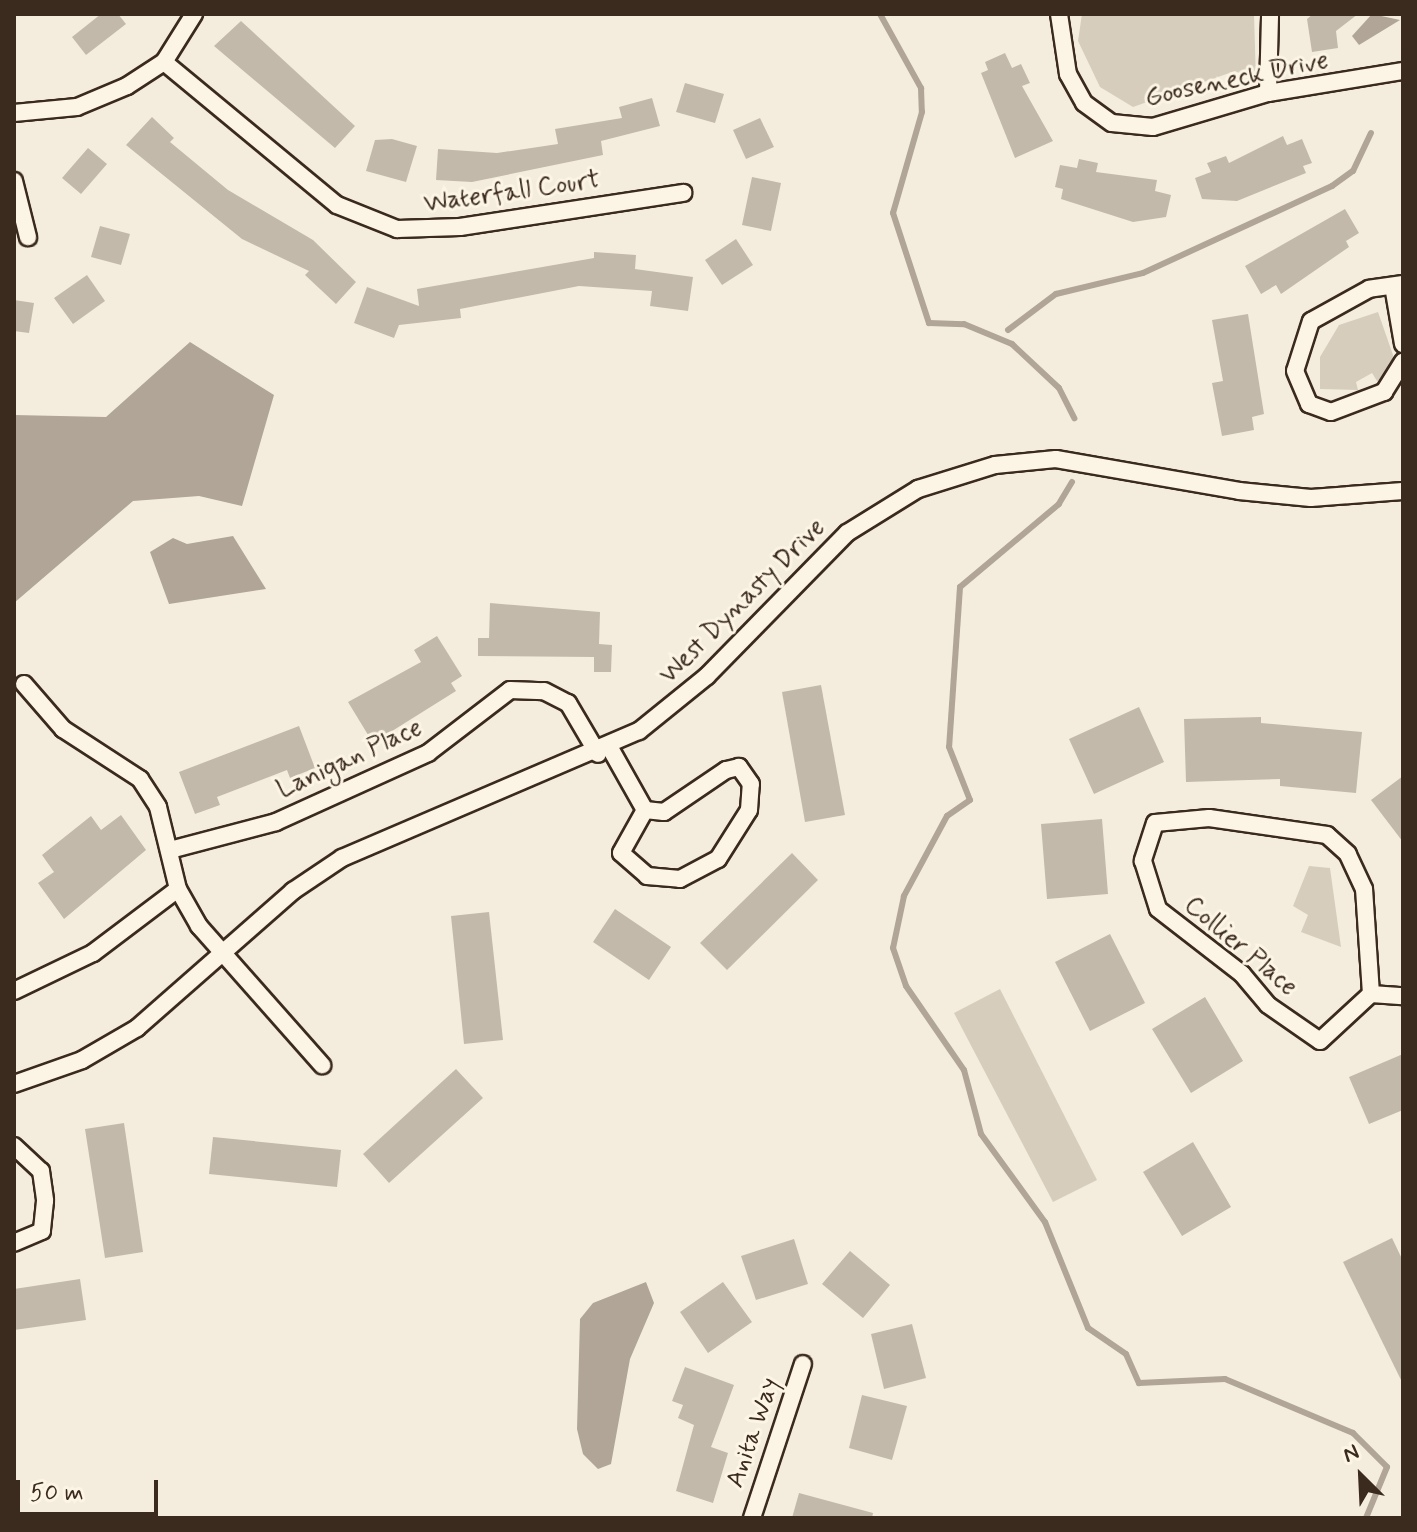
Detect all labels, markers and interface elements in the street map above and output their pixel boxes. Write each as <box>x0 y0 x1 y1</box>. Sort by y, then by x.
street label: Gooseneck Drive <box>1143 46 1331 114</box>
street label: Waterfall Court <box>422 165 602 221</box>
street label: West Dynasty Drive <box>654 513 832 691</box>
street label: Lanigan Place <box>273 713 427 807</box>
street label: Collier Place <box>1177 890 1303 1004</box>
street label: Anita Way <box>720 1372 788 1494</box>
north arrow <box>1321 1436 1401 1516</box>
text: N <box>1339 1438 1364 1470</box>
scale bar <box>20 1464 162 1514</box>
text: 50 m <box>30 1478 84 1509</box>

